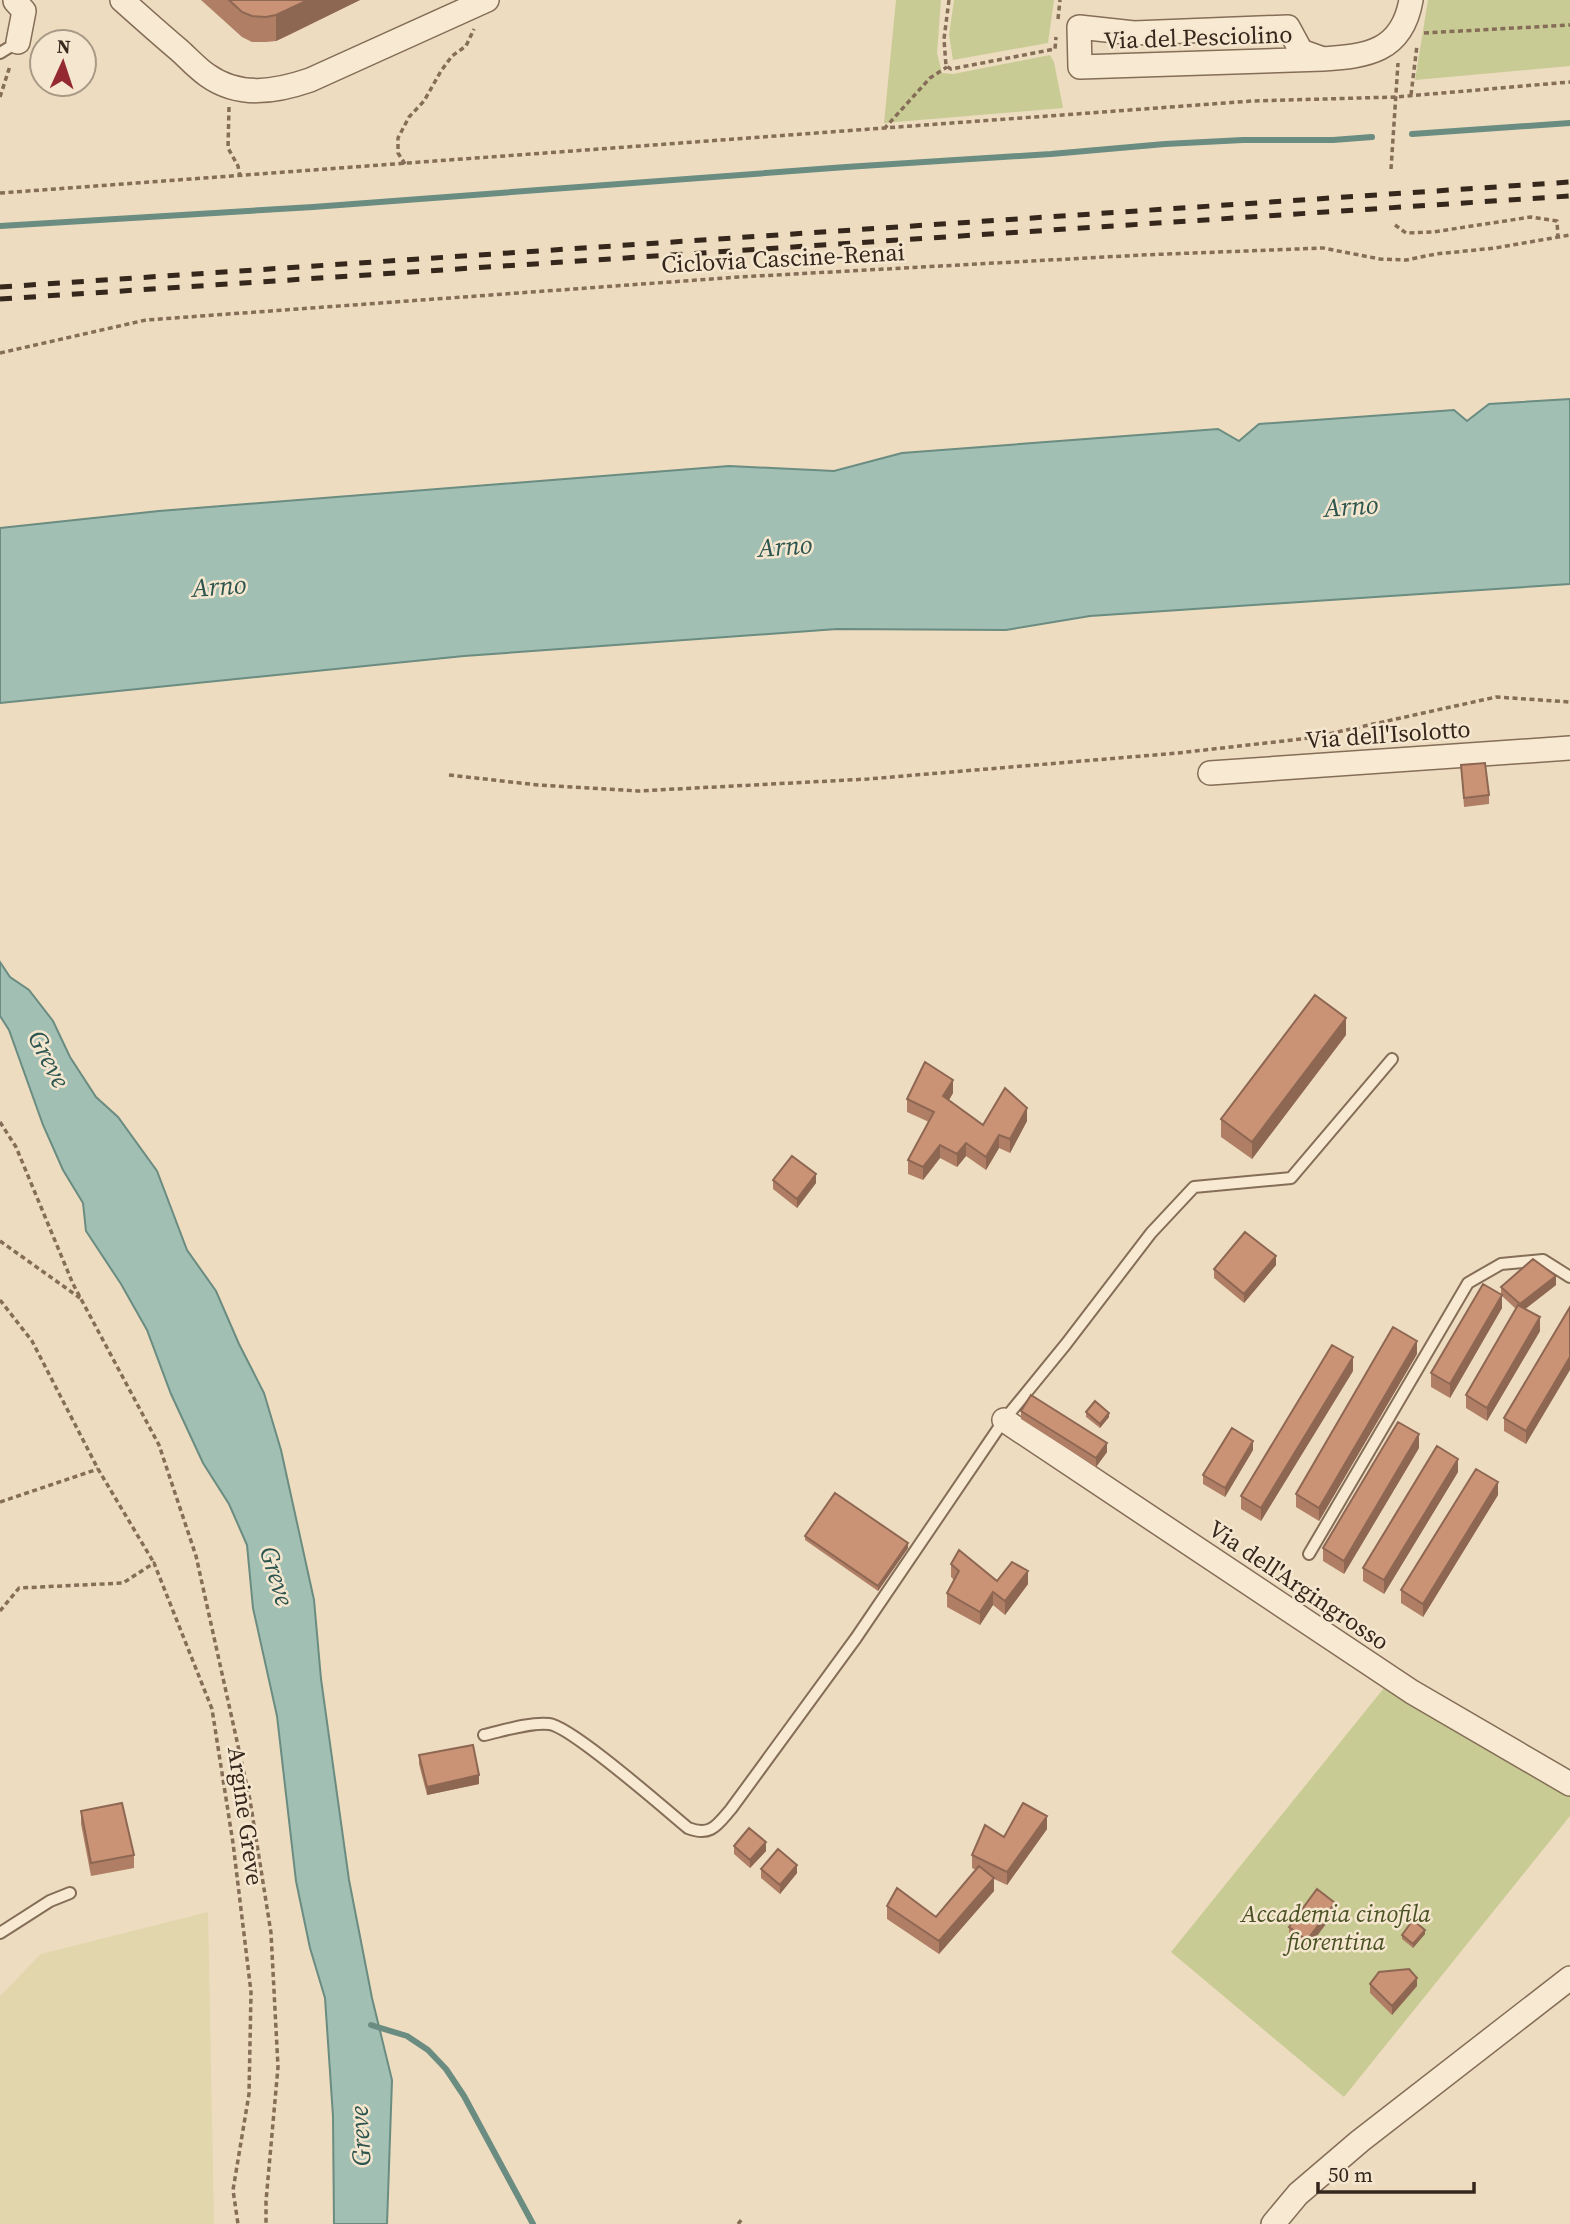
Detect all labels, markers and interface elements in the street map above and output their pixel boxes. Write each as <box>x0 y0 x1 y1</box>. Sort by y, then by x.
street label: Via del Pesciolino <box>1103 17 1293 57</box>
north arrow <box>28 28 98 98</box>
text: N <box>56 33 72 59</box>
street label: Ciclovia Cascine-Renai <box>660 235 906 281</box>
water label: Arno <box>1320 486 1380 526</box>
water label: Arno <box>754 526 814 566</box>
water label: Arno <box>188 566 248 606</box>
street label: Via dell'Isolotto <box>1304 712 1472 756</box>
water label: Greve <box>19 1024 79 1094</box>
street label: Via dell'Argingrosso <box>1202 1512 1396 1658</box>
water label: Greve <box>251 1542 303 1611</box>
street label: Argine Greve <box>220 1744 272 1888</box>
park label: Accademia cinofila fiorentina <box>1239 1897 1431 1958</box>
water label: Greve <box>340 2104 380 2167</box>
scale bar <box>1318 2150 1474 2194</box>
text: 50 m <box>1328 2160 1373 2189</box>

